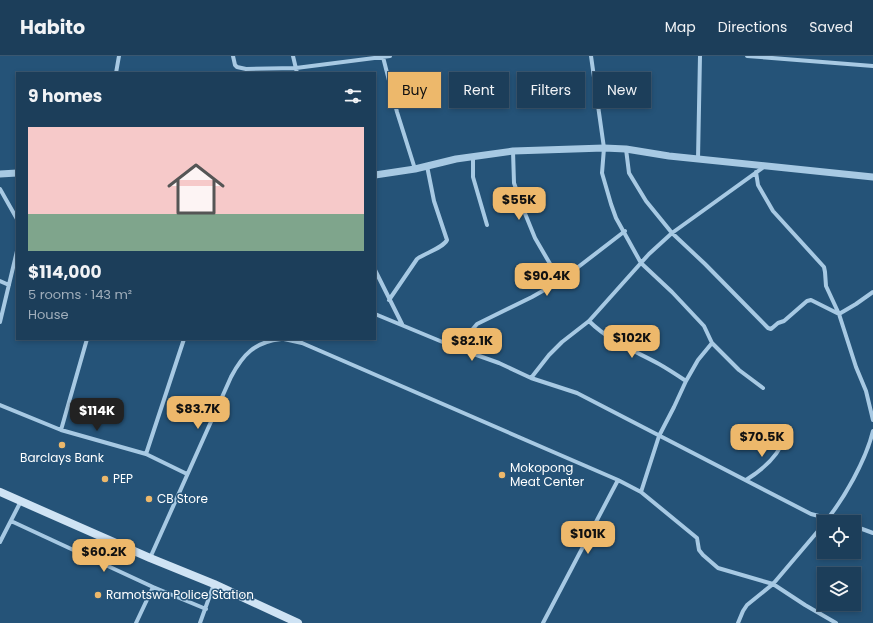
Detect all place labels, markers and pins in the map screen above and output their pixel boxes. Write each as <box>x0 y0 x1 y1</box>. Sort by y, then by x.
pin: $55K <box>495 187 543 221</box>
pin: $90.4K <box>514 263 580 297</box>
pin: $102K <box>604 325 660 359</box>
pin: $82.1K <box>439 328 505 362</box>
pin: $83.7K <box>165 396 231 430</box>
pin: $114K <box>69 398 125 432</box>
pin: $70.5K <box>729 424 795 458</box>
marker: Barclays Bank <box>57 440 67 450</box>
place label: Barclays Bank <box>20 449 105 466</box>
place label: Mokopong Meat Center <box>510 459 585 490</box>
place label: PEP <box>113 470 133 487</box>
marker: Mokopong Meat Center <box>497 470 507 480</box>
marker: PEP <box>100 474 110 484</box>
place label: CB Store <box>157 490 208 507</box>
marker: CB Store <box>144 494 154 504</box>
pin: $101K <box>560 521 616 555</box>
pin: $60.2K <box>71 539 137 573</box>
place label: Ramotswa Police Station <box>106 586 254 603</box>
marker: Ramotswa Police Station <box>93 590 103 600</box>

